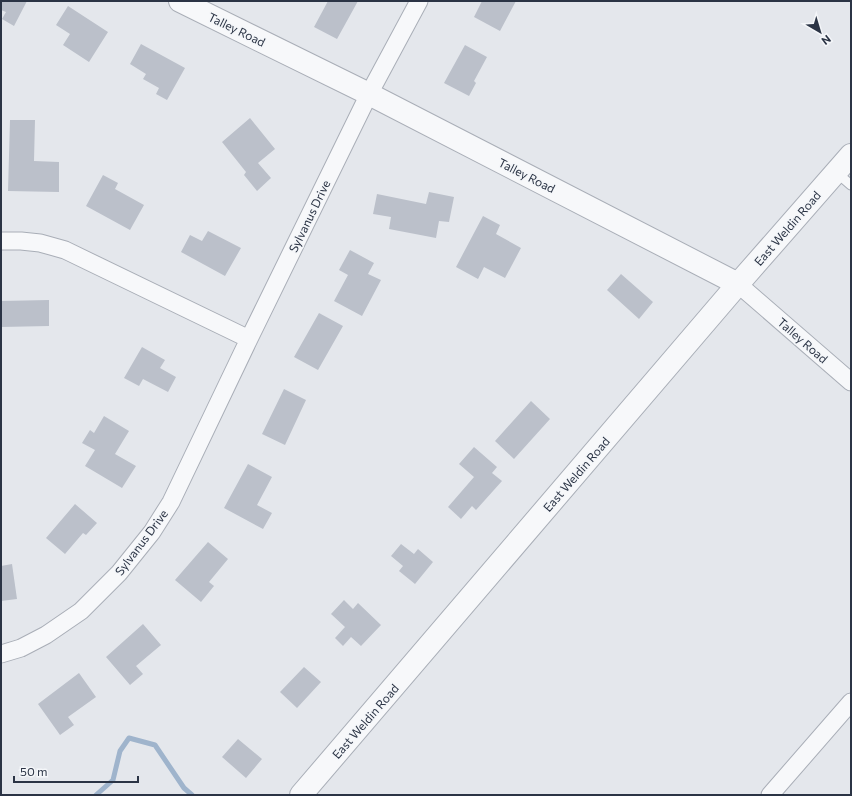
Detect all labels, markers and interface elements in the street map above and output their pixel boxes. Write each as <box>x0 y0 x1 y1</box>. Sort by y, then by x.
street label: Talley Road <box>206 9 268 49</box>
north arrow <box>800 12 840 52</box>
text: N <box>819 33 834 48</box>
street label: Talley Road <box>496 155 558 195</box>
street label: Sylvanus Drive <box>285 178 333 254</box>
street label: East Weldin Road <box>751 188 823 268</box>
street label: Talley Road <box>775 314 831 366</box>
street label: East Weldin Road <box>540 434 612 514</box>
street label: Sylvanus Drive <box>112 506 170 578</box>
street label: East Weldin Road <box>329 681 401 761</box>
scale bar <box>14 758 138 784</box>
text: 50 m <box>20 764 48 778</box>

